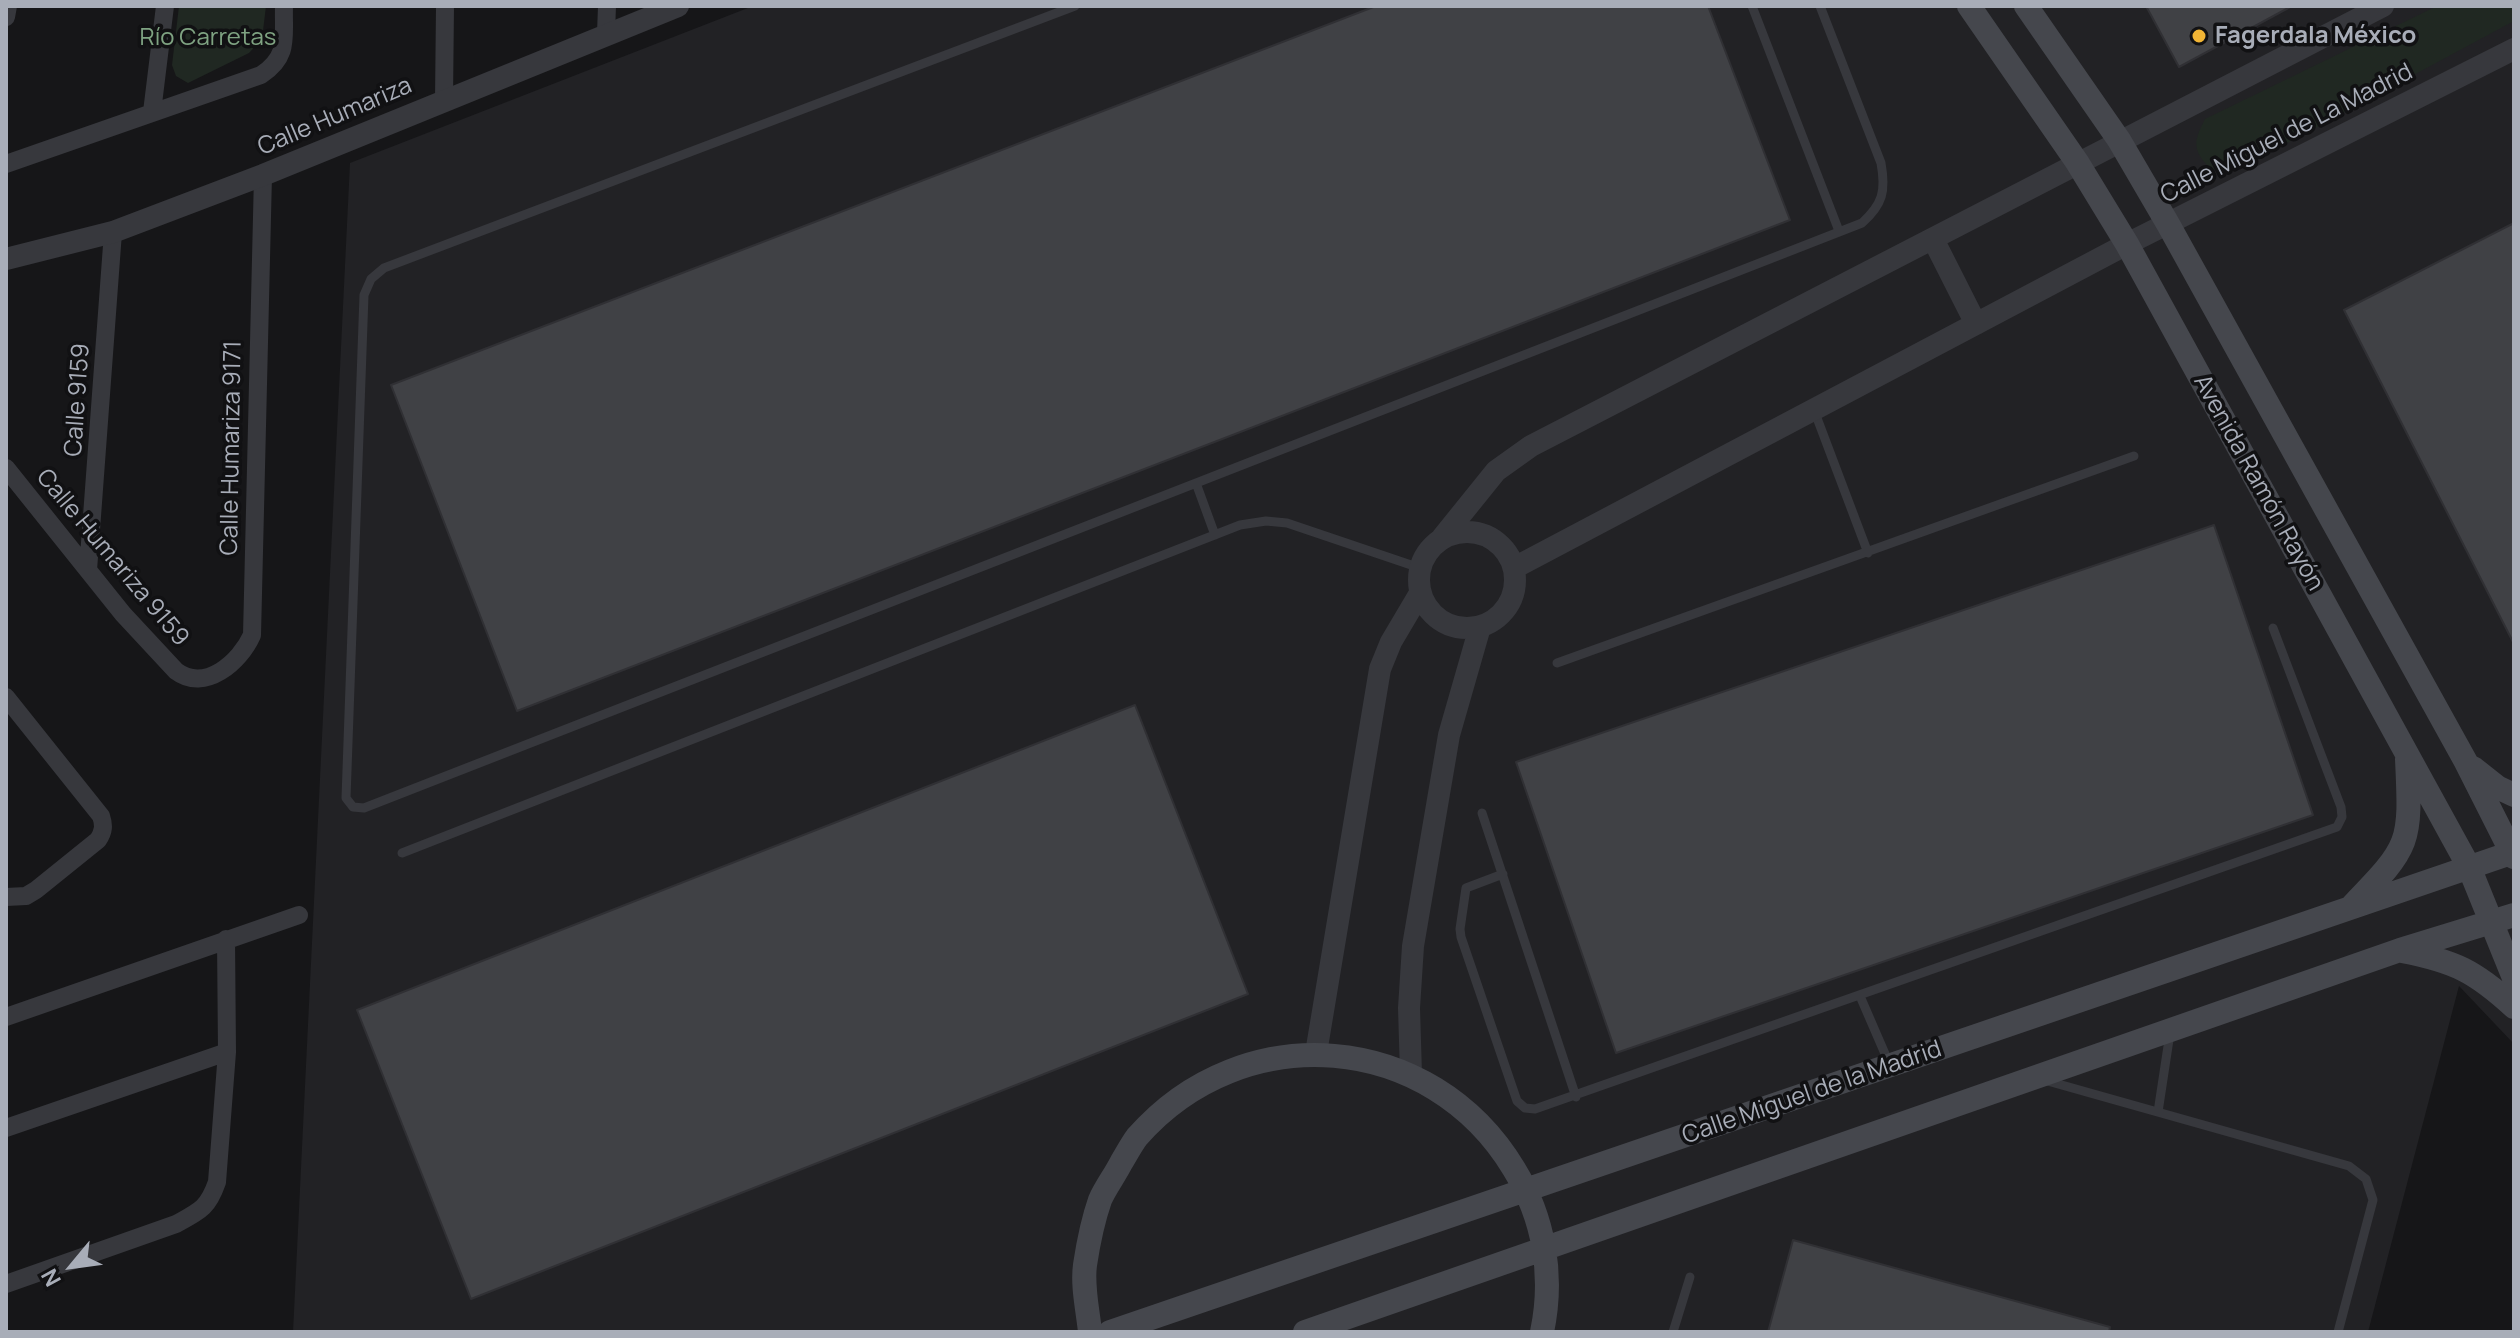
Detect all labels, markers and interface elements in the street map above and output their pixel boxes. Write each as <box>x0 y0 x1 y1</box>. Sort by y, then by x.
place label: Fagerdala México <box>2215 22 2416 50</box>
park label: Río Carretas <box>140 24 276 52</box>
marker: Fagerdala México <box>2190 27 2208 45</box>
street label: Calle Miguel de La Madrid <box>2156 58 2418 210</box>
street label: Calle Humariza <box>254 72 416 162</box>
street label: Calle Humariza 9171 <box>216 340 248 556</box>
street label: Calle 9159 <box>60 342 96 458</box>
street label: Avenida Ramón Rayón <box>2187 370 2329 596</box>
street label: Calle Humariza 9159 <box>30 464 194 652</box>
street label: Calle Miguel de la Madrid <box>1679 1035 1945 1151</box>
north arrow <box>32 1226 112 1306</box>
text: N <box>34 1263 68 1292</box>

